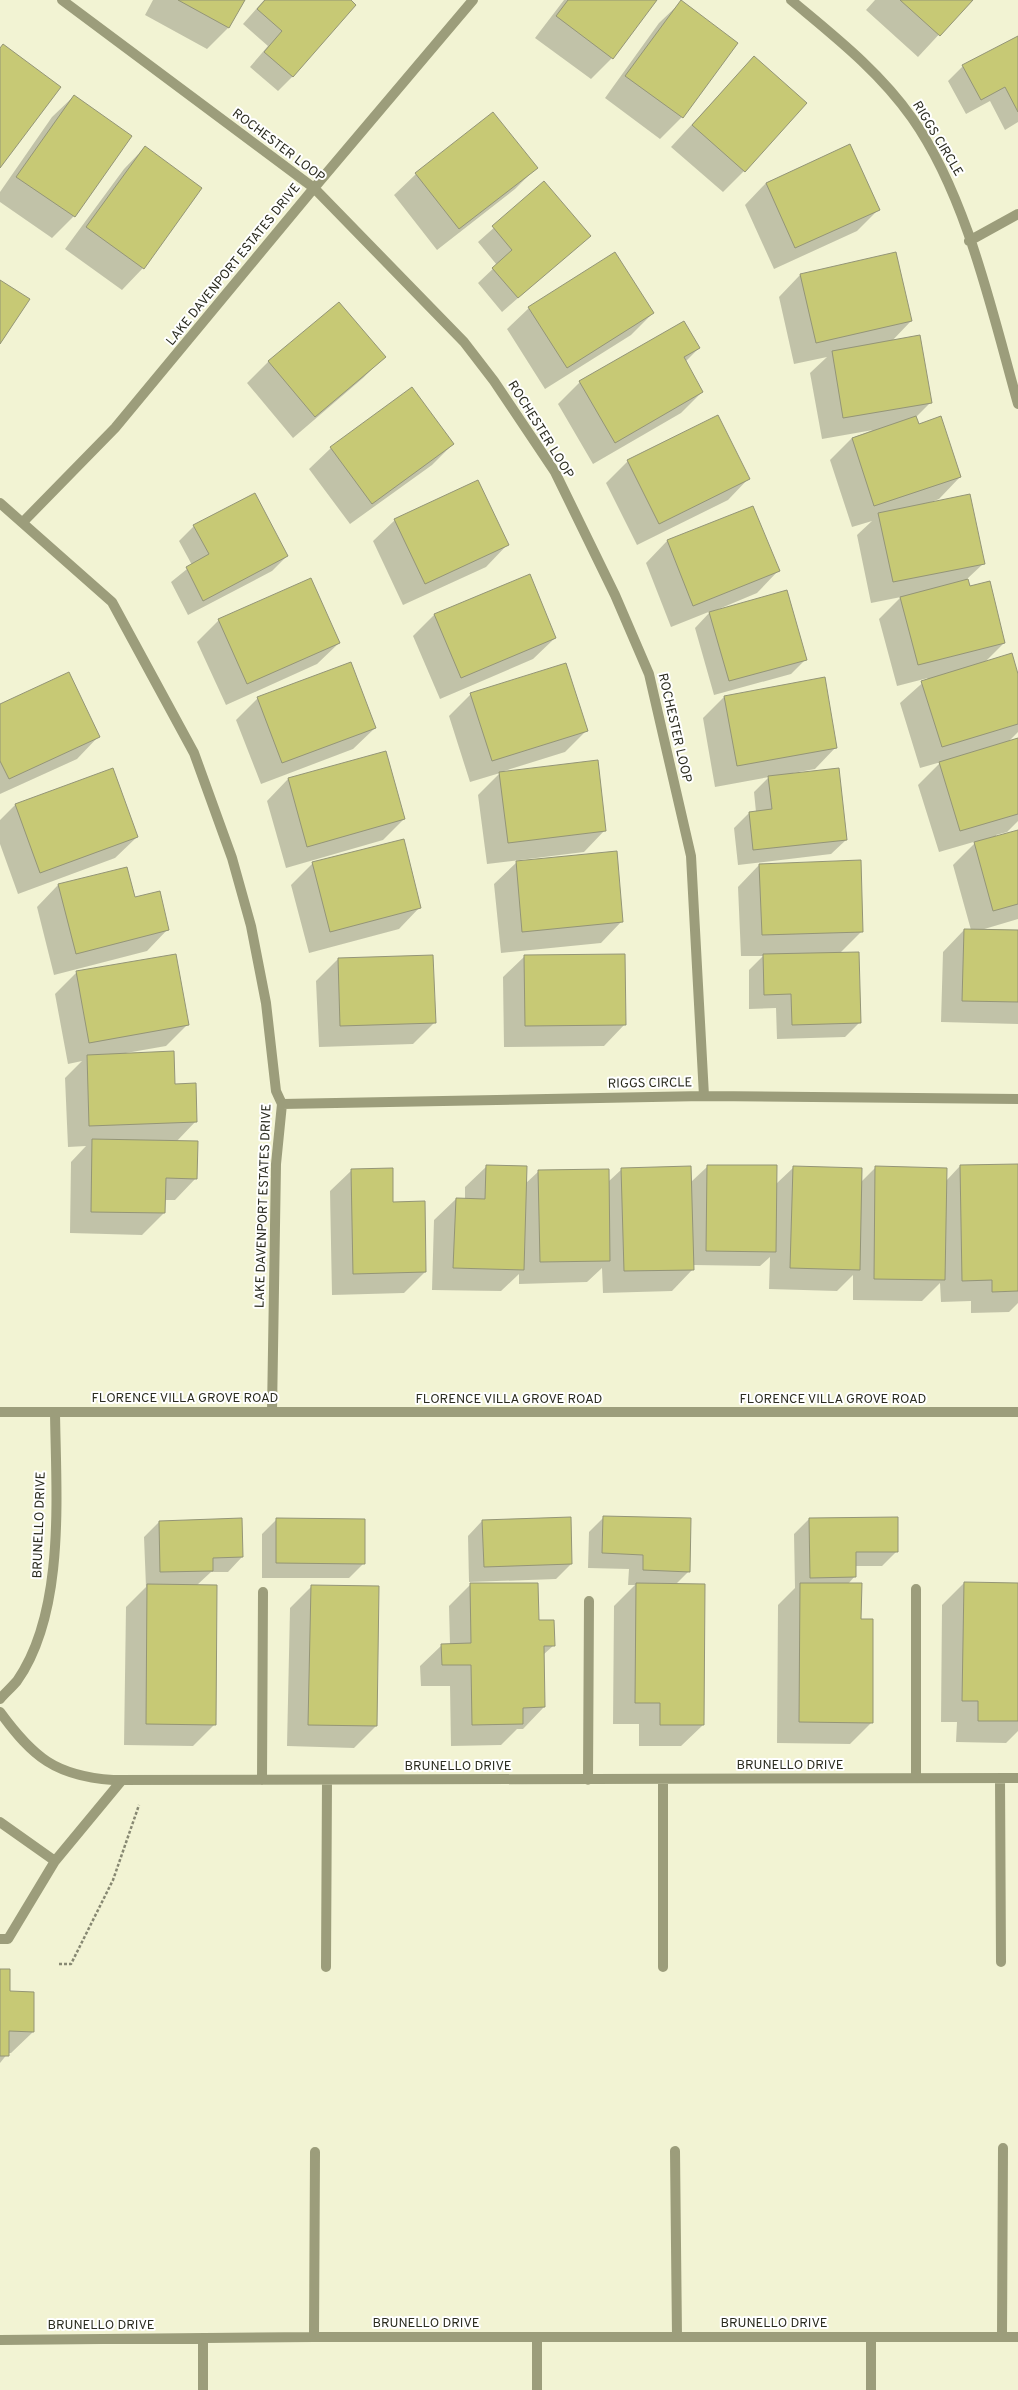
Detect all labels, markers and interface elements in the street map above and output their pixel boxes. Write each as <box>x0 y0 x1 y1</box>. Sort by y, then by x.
street label: RIGGS CIRCLE <box>908 99 966 179</box>
street label: ROCHESTER LOOP <box>228 106 328 186</box>
street label: LAKE DAVENPORT ESTATES DRIVE <box>163 181 305 349</box>
street label: ROCHESTER LOOP <box>504 378 576 482</box>
street label: ROCHESTER LOOP <box>654 672 694 784</box>
street label: RIGGS CIRCLE <box>608 1075 692 1093</box>
street label: LAKE DAVENPORT ESTATES DRIVE <box>252 1104 276 1308</box>
street label: FLORENCE VILLA GROVE ROAD <box>92 1391 278 1407</box>
street label: FLORENCE VILLA GROVE ROAD <box>416 1392 602 1408</box>
street label: FLORENCE VILLA GROVE ROAD <box>740 1392 926 1408</box>
street label: BRUNELLO DRIVE <box>30 1471 50 1579</box>
street label: BRUNELLO DRIVE <box>737 1758 843 1774</box>
street label: BRUNELLO DRIVE <box>405 1759 511 1775</box>
street label: BRUNELLO DRIVE <box>373 2316 479 2332</box>
street label: BRUNELLO DRIVE <box>721 2316 827 2332</box>
street label: BRUNELLO DRIVE <box>48 2318 154 2334</box>

